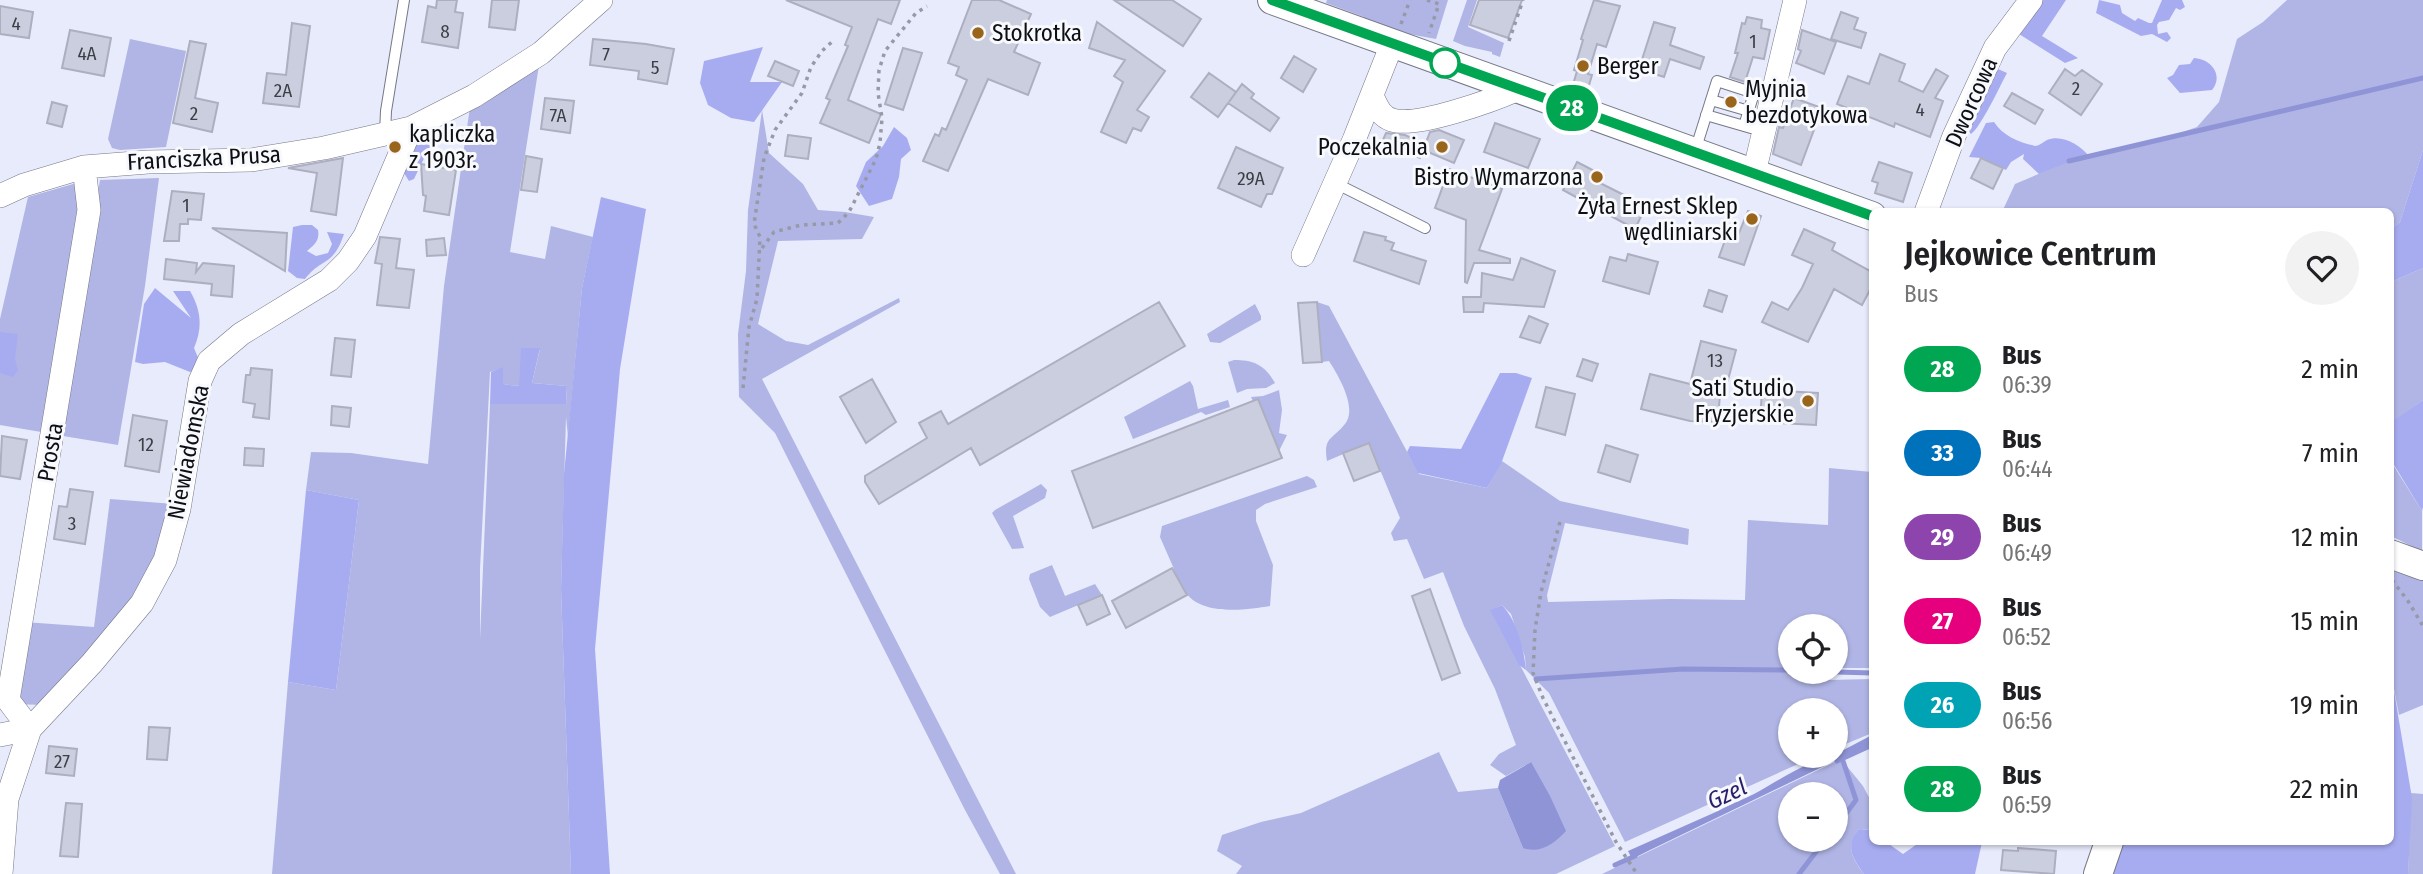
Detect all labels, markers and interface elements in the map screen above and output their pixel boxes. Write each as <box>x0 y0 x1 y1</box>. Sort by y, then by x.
house number: 4 <box>11 12 21 35</box>
place label: Stokrotka <box>992 19 1082 47</box>
house number: 8 <box>440 20 450 43</box>
marker: Stokrotka <box>970 25 986 41</box>
house number: 1 <box>1749 30 1757 53</box>
house number: 4A <box>77 42 97 65</box>
house number: 7 <box>602 43 610 66</box>
unlabelled marker <box>1430 48 1460 78</box>
place label: Berger <box>1597 52 1658 80</box>
street label: Dworcowa <box>1939 53 2003 151</box>
house number: 5 <box>651 56 659 79</box>
marker: Berger <box>1575 58 1591 74</box>
place label: Myjnia bezdotykowa <box>1745 75 1868 129</box>
house number: 2 <box>2072 77 2080 100</box>
house number: 2A <box>274 79 292 102</box>
line badge: 28 <box>1540 85 1604 131</box>
text: 28 <box>1560 94 1584 122</box>
marker: Myjnia bezdotykowa <box>1723 94 1739 110</box>
house number: 4 <box>1915 98 1925 121</box>
house number: 2 <box>190 102 198 125</box>
house number: 7A <box>549 104 567 127</box>
place label: kapliczka z 1903r. <box>409 120 495 174</box>
place label: Poczekalnia <box>1318 133 1428 161</box>
marker: kapliczka z 1903r. <box>387 139 403 155</box>
marker: Poczekalnia <box>1434 139 1450 155</box>
street label: Franciszka Prusa <box>126 140 282 176</box>
place label: Bistro Wymarzona <box>1414 163 1583 191</box>
house number: 29A <box>1237 167 1265 190</box>
marker: Bistro Wymarzona <box>1589 169 1605 185</box>
place label: Żyła Ernest Sklep wędliniarski <box>1578 192 1738 246</box>
house number: 1 <box>182 194 190 217</box>
marker: Żyła Ernest Sklep wędliniarski <box>1744 211 1760 227</box>
button: heart <box>2285 231 2359 305</box>
text: Jejkowice Centrum <box>1904 234 2157 274</box>
text: Bus <box>1904 280 1938 308</box>
text: Bus <box>2002 340 2041 371</box>
house number: 13 <box>1707 349 1723 372</box>
text: 2 min <box>2301 354 2359 385</box>
text: 28 <box>1931 355 1954 383</box>
text: 06:39 <box>2002 371 2052 399</box>
place label: Sati Studio Fryzjerskie <box>1691 374 1794 428</box>
street label: Niewiadomska <box>161 382 215 522</box>
marker: Sati Studio Fryzjerskie <box>1800 393 1816 409</box>
street label: Prosta <box>31 420 69 484</box>
text: Bus <box>2002 424 2041 455</box>
house number: 12 <box>138 433 154 456</box>
text: 7 min <box>2302 438 2359 469</box>
text: 33 <box>1931 439 1954 467</box>
text: 06:44 <box>2002 455 2052 483</box>
text: Bus <box>2002 508 2041 539</box>
house number: 3 <box>68 512 76 535</box>
text: 12 min <box>2291 522 2359 553</box>
text: 29 <box>1931 523 1954 551</box>
text: 06:49 <box>2002 539 2052 567</box>
text: Bus <box>2002 592 2041 623</box>
text: 15 min <box>2291 606 2359 637</box>
text: 27 <box>1932 607 1953 635</box>
map controls <box>1778 614 1848 852</box>
button: locate <box>1778 614 1848 684</box>
text: 06:52 <box>2002 623 2051 651</box>
text: Bus <box>2002 676 2041 707</box>
text: 19 min <box>2290 690 2359 721</box>
text: 26 <box>1931 691 1954 719</box>
button: + <box>1778 698 1848 768</box>
text: 06:56 <box>2002 707 2052 735</box>
house number: 27 <box>54 750 70 773</box>
text: Bus <box>2002 760 2041 791</box>
water label: Gzel <box>1703 773 1751 815</box>
text: 22 min <box>2290 774 2359 805</box>
text: 28 <box>1931 775 1954 803</box>
button: − <box>1778 782 1848 852</box>
text: 06:59 <box>2002 791 2052 819</box>

